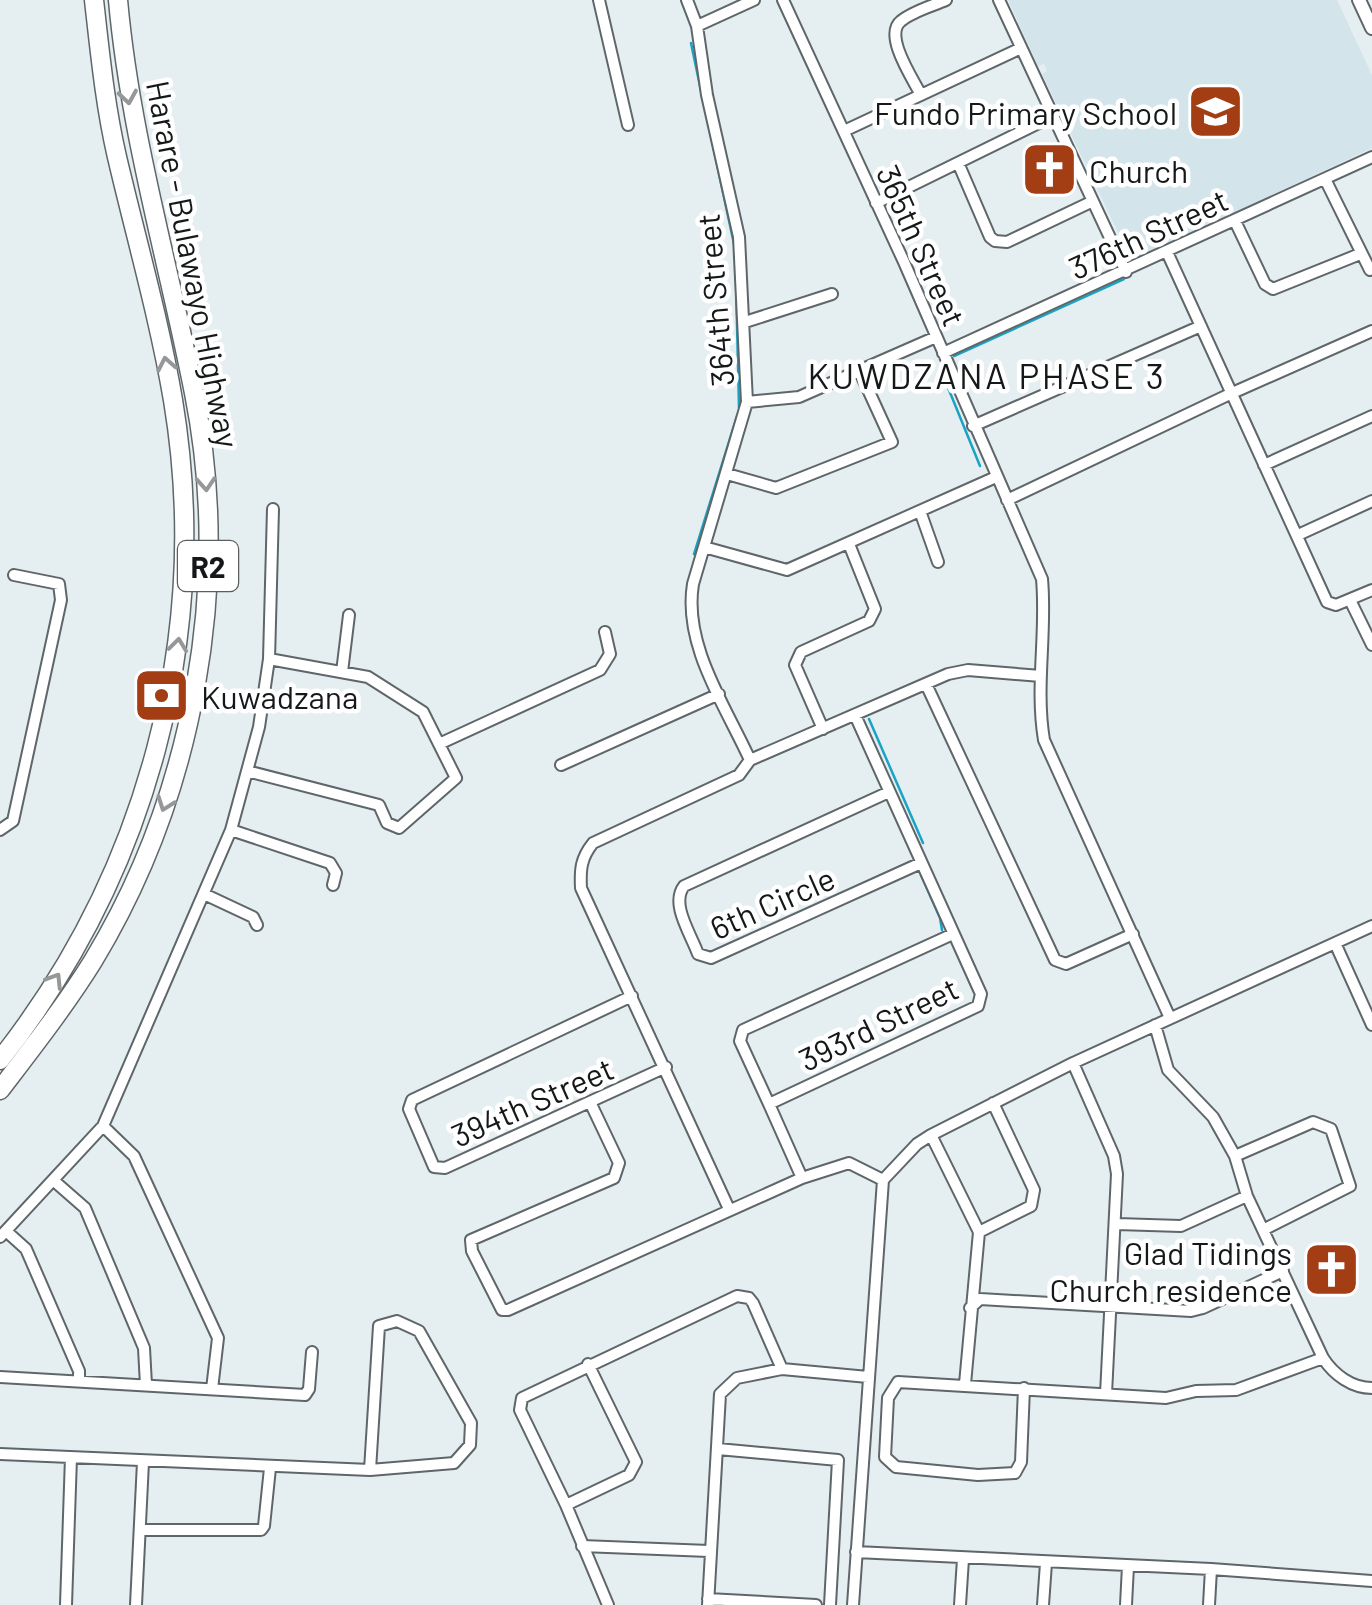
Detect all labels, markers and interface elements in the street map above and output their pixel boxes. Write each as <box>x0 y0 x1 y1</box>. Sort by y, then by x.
street label: Harare - Bulawayo Highway <box>140 77 248 451</box>
school or university icon: Fundo Primary School <box>1186 82 1246 142</box>
one-way arrow <box>117 89 138 105</box>
place label: Fundo Primary School <box>874 93 1177 131</box>
church icon: Church <box>1020 140 1080 200</box>
place label: Church <box>1089 151 1188 189</box>
street label: 365th Street <box>870 159 974 331</box>
street label: 376th Street <box>1063 180 1233 286</box>
street label: 364th Street <box>688 212 740 388</box>
district label: KUWDZANA PHASE 3 <box>808 354 1166 396</box>
one-way arrow <box>156 356 177 372</box>
one-way arrow <box>194 476 216 492</box>
road number: R2 <box>178 541 238 591</box>
one-way arrow <box>167 636 188 652</box>
bank icon: Kuwadzana <box>132 666 192 726</box>
place label: Kuwadzana <box>201 677 358 715</box>
one-way arrow <box>156 794 177 811</box>
street label: 6th Circle <box>704 858 840 946</box>
street label: 393rd Street <box>792 968 964 1078</box>
one-way arrow <box>43 973 62 991</box>
street label: 394th Street <box>445 1048 619 1154</box>
place label: Glad Tidings Church residence <box>1049 1233 1292 1308</box>
church icon: Glad Tidings Church residence <box>1301 1240 1361 1300</box>

